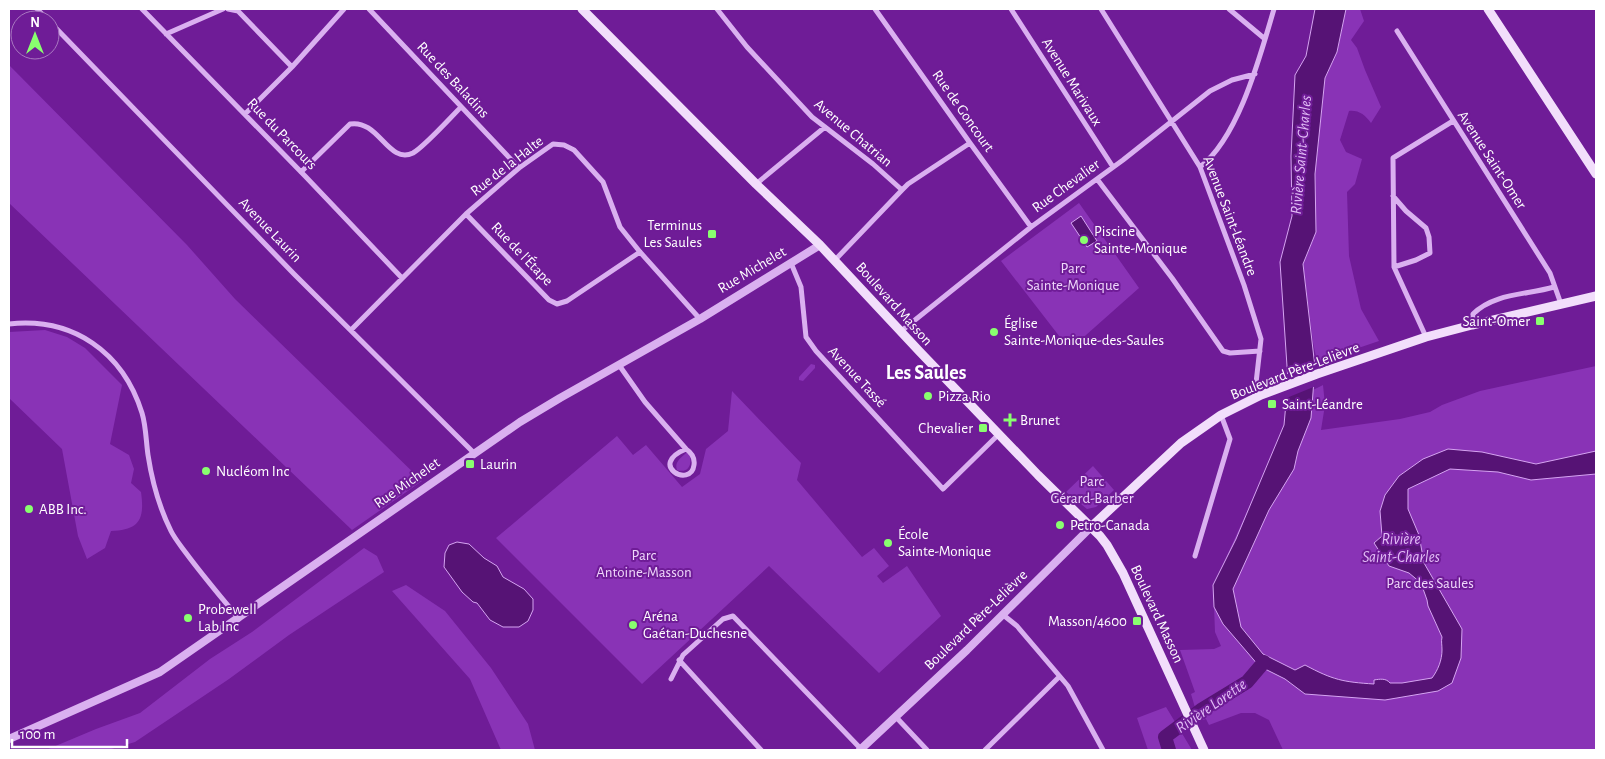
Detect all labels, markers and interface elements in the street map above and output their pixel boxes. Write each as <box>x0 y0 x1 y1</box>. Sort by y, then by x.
north arrow <box>10 10 60 60</box>
text: N <box>30 16 40 30</box>
street label: Avenue Marivaux <box>1039 35 1105 129</box>
street label: Rue des Baladins <box>414 39 492 121</box>
street label: Rue de Goncourt <box>929 67 997 155</box>
street label: Rue du Parcours <box>244 95 320 173</box>
water label: Rivière Saint-Charles <box>1288 95 1314 215</box>
street label: Avenue Chatrian <box>811 96 895 170</box>
street label: Avenue Saint-Omer <box>1455 108 1529 212</box>
street label: Rue de la Halte <box>468 133 546 199</box>
street label: Avenue Saint-Léandre <box>1200 154 1260 278</box>
street label: Rue Chevalier <box>1029 156 1103 215</box>
street label: Avenue Laurin <box>236 195 304 265</box>
street label: Rue de l'Étape <box>488 218 557 289</box>
place label: Terminus Les Saules <box>643 218 702 250</box>
place label: Piscine Sainte-Monique <box>1094 224 1187 256</box>
marker: Terminus Les Saules <box>706 228 718 240</box>
marker: Piscine Sainte-Monique <box>1078 234 1090 246</box>
street label: Rue Michelet <box>715 244 789 296</box>
street label: Boulevard Masson <box>853 260 935 348</box>
park label: Parc Sainte-Monique <box>1026 261 1120 293</box>
place label: Église Sainte-Monique-des-Saules <box>1004 314 1164 348</box>
place label: Saint-Omer <box>1462 314 1530 329</box>
marker: Saint-Omer <box>1534 315 1546 327</box>
marker: Église Sainte-Monique-des-Saules <box>988 326 1000 338</box>
street label: Boulevard Père-Lelièvre <box>1228 339 1362 403</box>
street label: Avenue Tassé <box>825 344 889 411</box>
district label: Les Saules <box>886 363 967 383</box>
place label: Pizza Rio <box>938 389 991 404</box>
marker: Pizza Rio <box>922 390 934 402</box>
place label: Saint-Léandre <box>1282 397 1363 412</box>
marker: Saint-Léandre <box>1266 398 1278 410</box>
place label: Brunet <box>1020 413 1060 428</box>
marker: Brunet <box>1004 414 1016 426</box>
place label: Chevalier <box>918 421 973 436</box>
marker: Chevalier <box>977 422 989 434</box>
street label: Rue Michelet <box>371 455 443 511</box>
place label: Laurin <box>480 457 517 472</box>
marker: Laurin <box>464 458 476 470</box>
place label: Nucléom Inc <box>216 464 289 479</box>
marker: Nucléom Inc <box>200 465 212 477</box>
park label: Parc Gérard-Barber <box>1050 474 1134 506</box>
place label: ABB Inc. <box>39 502 87 517</box>
marker: ABB Inc. <box>23 503 35 515</box>
place label: Petro-Canada <box>1070 518 1150 533</box>
marker: Petro-Canada <box>1054 519 1066 531</box>
place label: École Sainte-Monique <box>898 525 991 559</box>
water label: Rivière Saint-Charles <box>1362 531 1440 565</box>
marker: École Sainte-Monique <box>882 537 894 549</box>
park label: Parc Antoine-Masson <box>596 548 692 580</box>
street label: Boulevard Masson <box>1128 563 1186 665</box>
street label: Boulevard Père-Lelièvre <box>922 567 1030 673</box>
park label: Parc des Saules <box>1386 576 1474 591</box>
place label: Probewell Lab Inc <box>198 602 257 634</box>
place label: Aréna Gaétan-Duchesne <box>643 609 747 641</box>
marker: Probewell Lab Inc <box>182 612 194 624</box>
place label: Masson/4600 <box>1048 614 1127 629</box>
marker: Masson/4600 <box>1131 615 1143 627</box>
marker: Aréna Gaétan-Duchesne <box>627 619 639 631</box>
water label: Rivière Lorette <box>1173 676 1249 736</box>
scale bar <box>12 716 128 748</box>
text: 100 m <box>20 727 55 742</box>

